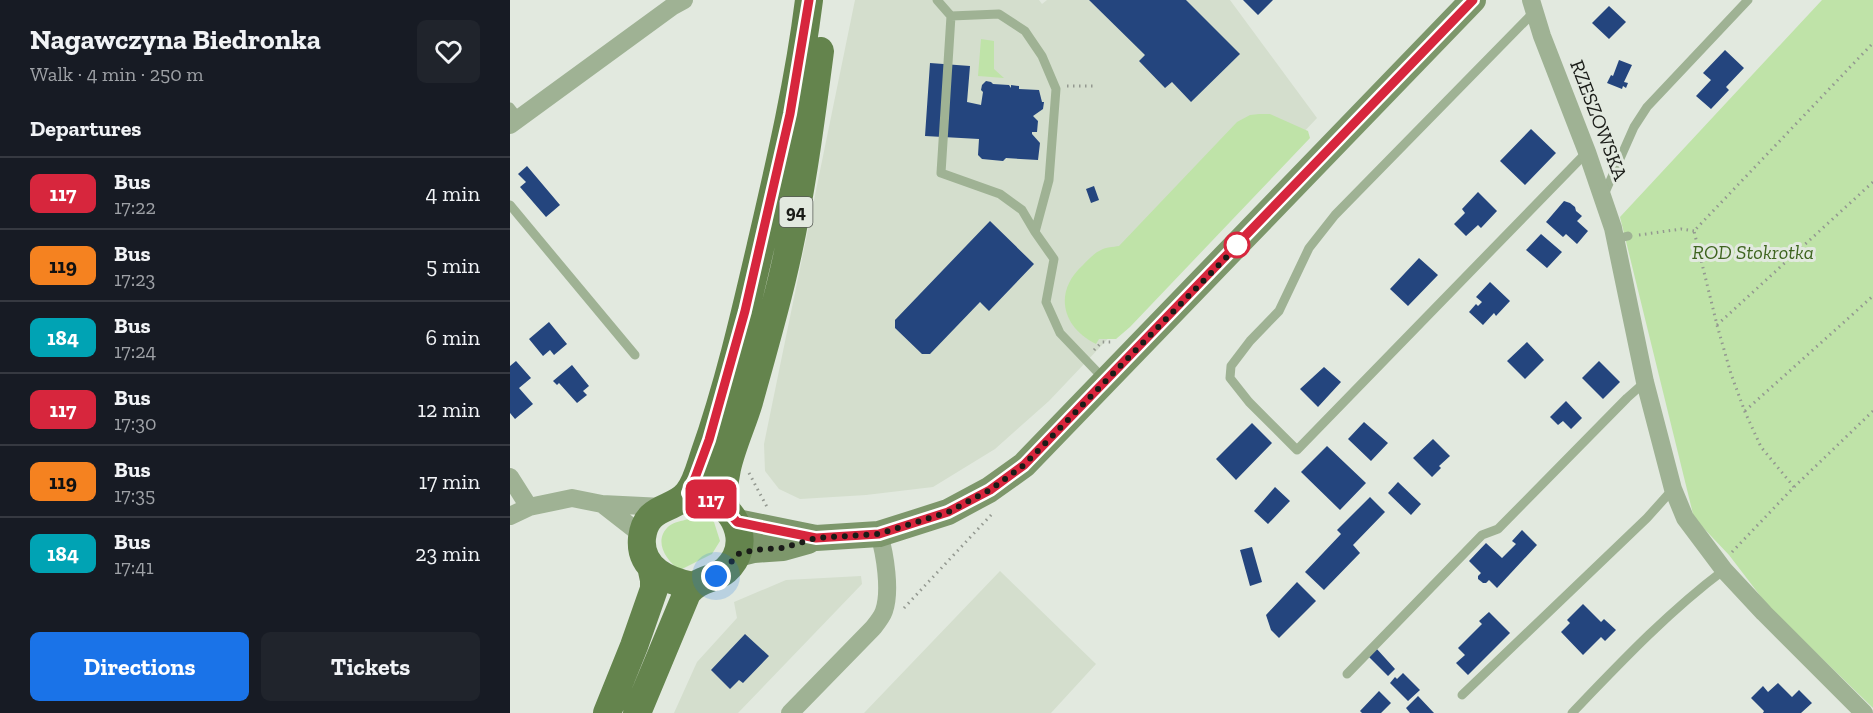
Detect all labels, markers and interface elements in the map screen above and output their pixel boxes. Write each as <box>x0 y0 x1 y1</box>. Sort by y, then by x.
button: heart <box>417 20 480 83</box>
text: Nagawczyna Biedronka <box>30 23 321 56</box>
street label: RZESZOWSKA <box>1565 56 1633 184</box>
text: Walk · 4 min · 250 m <box>30 62 204 86</box>
text: Departures <box>30 115 141 142</box>
text: Bus <box>114 168 151 195</box>
text: 4 min <box>425 180 480 207</box>
text: 117 <box>50 181 76 206</box>
text: 17:22 <box>114 195 156 219</box>
road number: 94 <box>780 197 812 227</box>
unlabelled marker <box>1224 232 1250 258</box>
text: Bus <box>114 240 151 267</box>
park label: ROD Stokrotka <box>1692 240 1814 264</box>
text: 5 min <box>426 252 480 279</box>
text: 119 <box>49 253 77 278</box>
text: 17:23 <box>114 267 155 291</box>
text: Bus <box>114 312 151 339</box>
text: 6 min <box>426 324 480 351</box>
text: 184 <box>47 325 79 350</box>
text: 17:24 <box>114 339 156 363</box>
text: Bus <box>114 384 151 411</box>
text: 12 min <box>417 396 480 423</box>
text: 117 <box>50 397 76 422</box>
text: 17:30 <box>114 411 157 435</box>
text: Bus <box>114 456 151 483</box>
text: 17 min <box>419 468 480 495</box>
text: 119 <box>49 469 77 494</box>
line badge: 117 <box>676 480 746 518</box>
text: 17:35 <box>114 483 155 507</box>
text: 117 <box>698 487 724 512</box>
text: Bus <box>114 528 151 555</box>
text: 23 min <box>415 540 480 567</box>
text: 184 <box>47 541 79 566</box>
text: 17:41 <box>114 555 154 579</box>
your location <box>701 561 731 591</box>
button: Directions <box>30 632 249 701</box>
button: Tickets <box>261 632 480 701</box>

